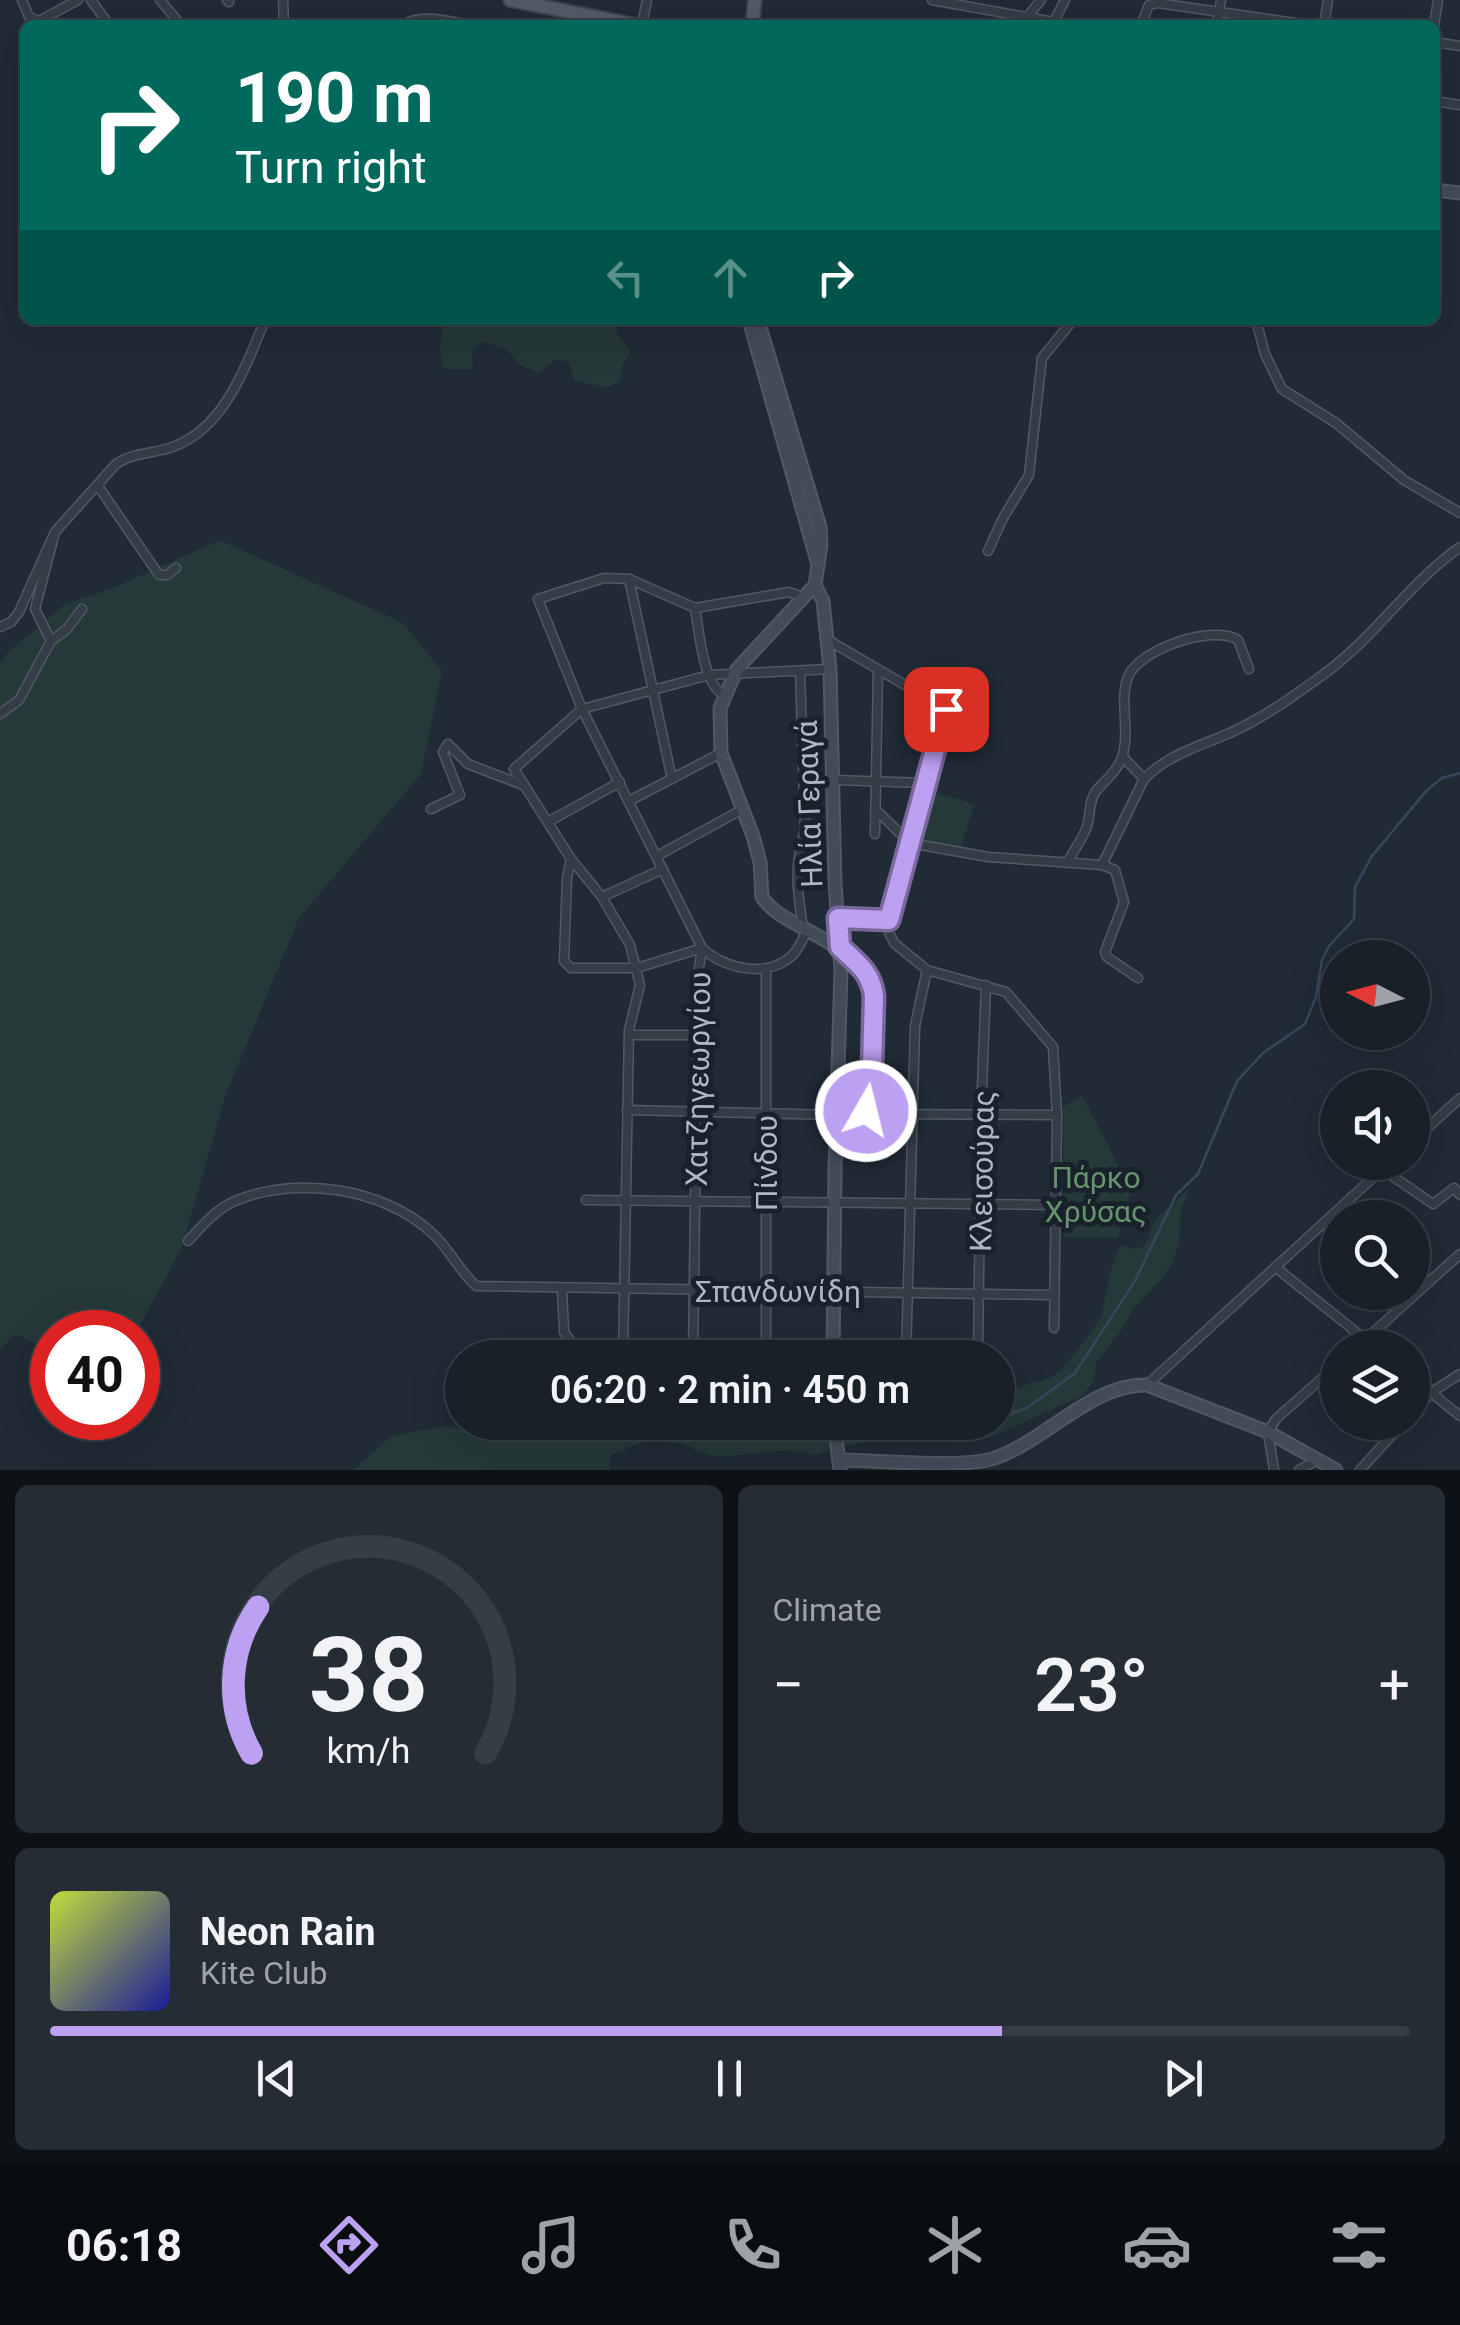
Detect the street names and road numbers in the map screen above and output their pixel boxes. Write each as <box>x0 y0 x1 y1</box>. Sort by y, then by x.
street label: Ηλία Γεραγά <box>789 720 829 888</box>
street label: Χατζηγεωργίου <box>679 971 717 1187</box>
street label: Κλεισούρας <box>963 1090 1001 1252</box>
street label: Πίνδου <box>749 1115 784 1211</box>
street label: Σπανδωνίδη <box>695 1274 861 1309</box>

